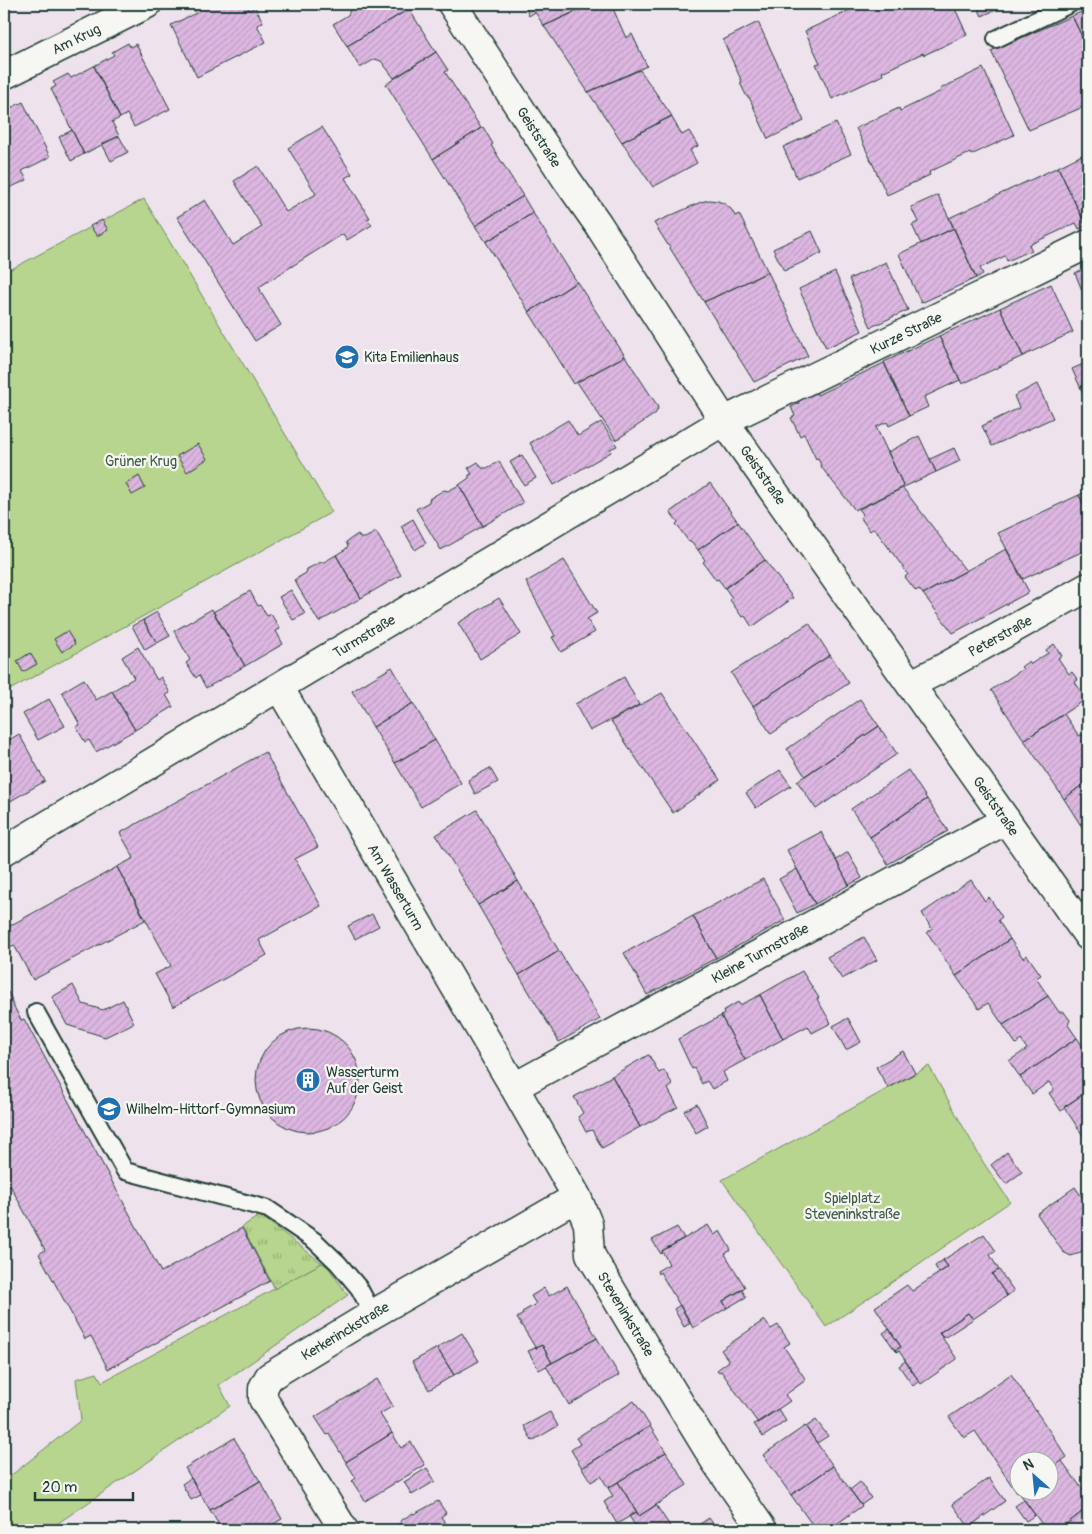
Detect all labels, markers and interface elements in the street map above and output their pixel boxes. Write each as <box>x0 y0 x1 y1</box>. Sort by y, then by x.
street label: Am Krug <box>49 20 103 58</box>
street label: Geiststraße <box>513 104 564 171</box>
street label: Kurze Straße <box>868 309 945 358</box>
school or university icon: Kita Emilienhaus <box>334 344 360 370</box>
place label: Kita Emilienhaus <box>364 349 460 366</box>
street label: Geiststraße <box>736 442 789 508</box>
park label: Grüner Krug <box>105 453 177 470</box>
street label: Turmstraße <box>330 611 399 662</box>
street label: Peterstraße <box>965 612 1035 661</box>
street label: Geiststraße <box>969 773 1022 839</box>
street label: Am Wasserturm <box>364 841 427 934</box>
street label: Kleine Turmstraße <box>709 920 812 987</box>
place label: Wasserturm Auf der Geist <box>326 1064 403 1097</box>
building icon: Wasserturm Auf der Geist <box>295 1067 321 1093</box>
school or university icon: Wilhelm-Hittorf-Gymnasium <box>96 1096 122 1122</box>
place label: Wilhelm-Hittorf-Gymnasium <box>126 1101 296 1118</box>
park label: Spielplatz Steveninkstraße <box>804 1190 900 1223</box>
street label: Steveninkstraße <box>594 1269 658 1360</box>
street label: Kerkerinckstraße <box>298 1299 392 1364</box>
north arrow <box>1010 1452 1060 1502</box>
text: N <box>1020 1455 1036 1475</box>
scale bar <box>35 1469 132 1501</box>
text: 20 m <box>42 1478 77 1497</box>

